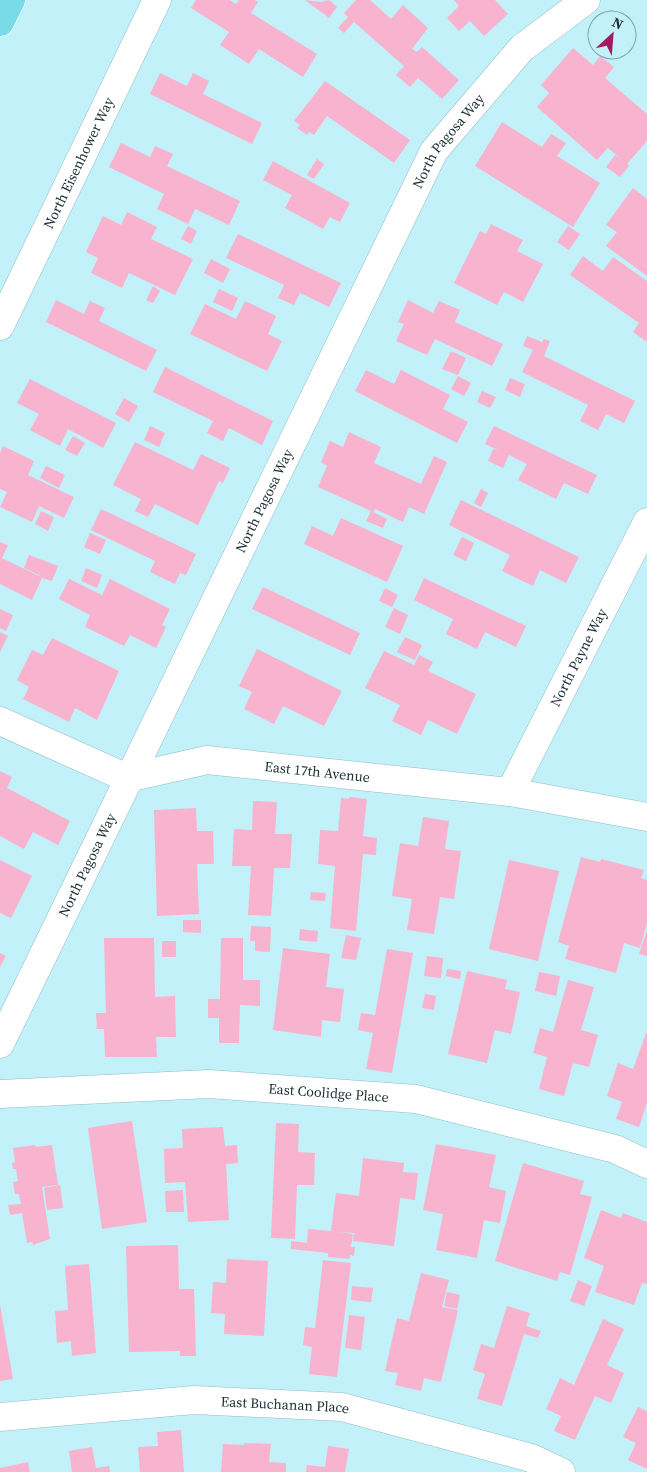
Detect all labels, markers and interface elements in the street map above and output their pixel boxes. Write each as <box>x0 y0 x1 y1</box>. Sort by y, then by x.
north arrow <box>587 10 637 60</box>
text: N <box>609 12 627 35</box>
street label: North Pagosa Way <box>407 89 489 192</box>
street label: North Eisenhower Way <box>38 93 119 232</box>
street label: North Pagosa Way <box>230 445 298 556</box>
street label: North Payne Way <box>545 604 612 710</box>
street label: East 17th Avenue <box>264 756 371 787</box>
street label: North Pagosa Way <box>53 809 121 920</box>
street label: East Coolidge Place <box>268 1078 389 1107</box>
street label: East Buchanan Place <box>220 1391 352 1419</box>

